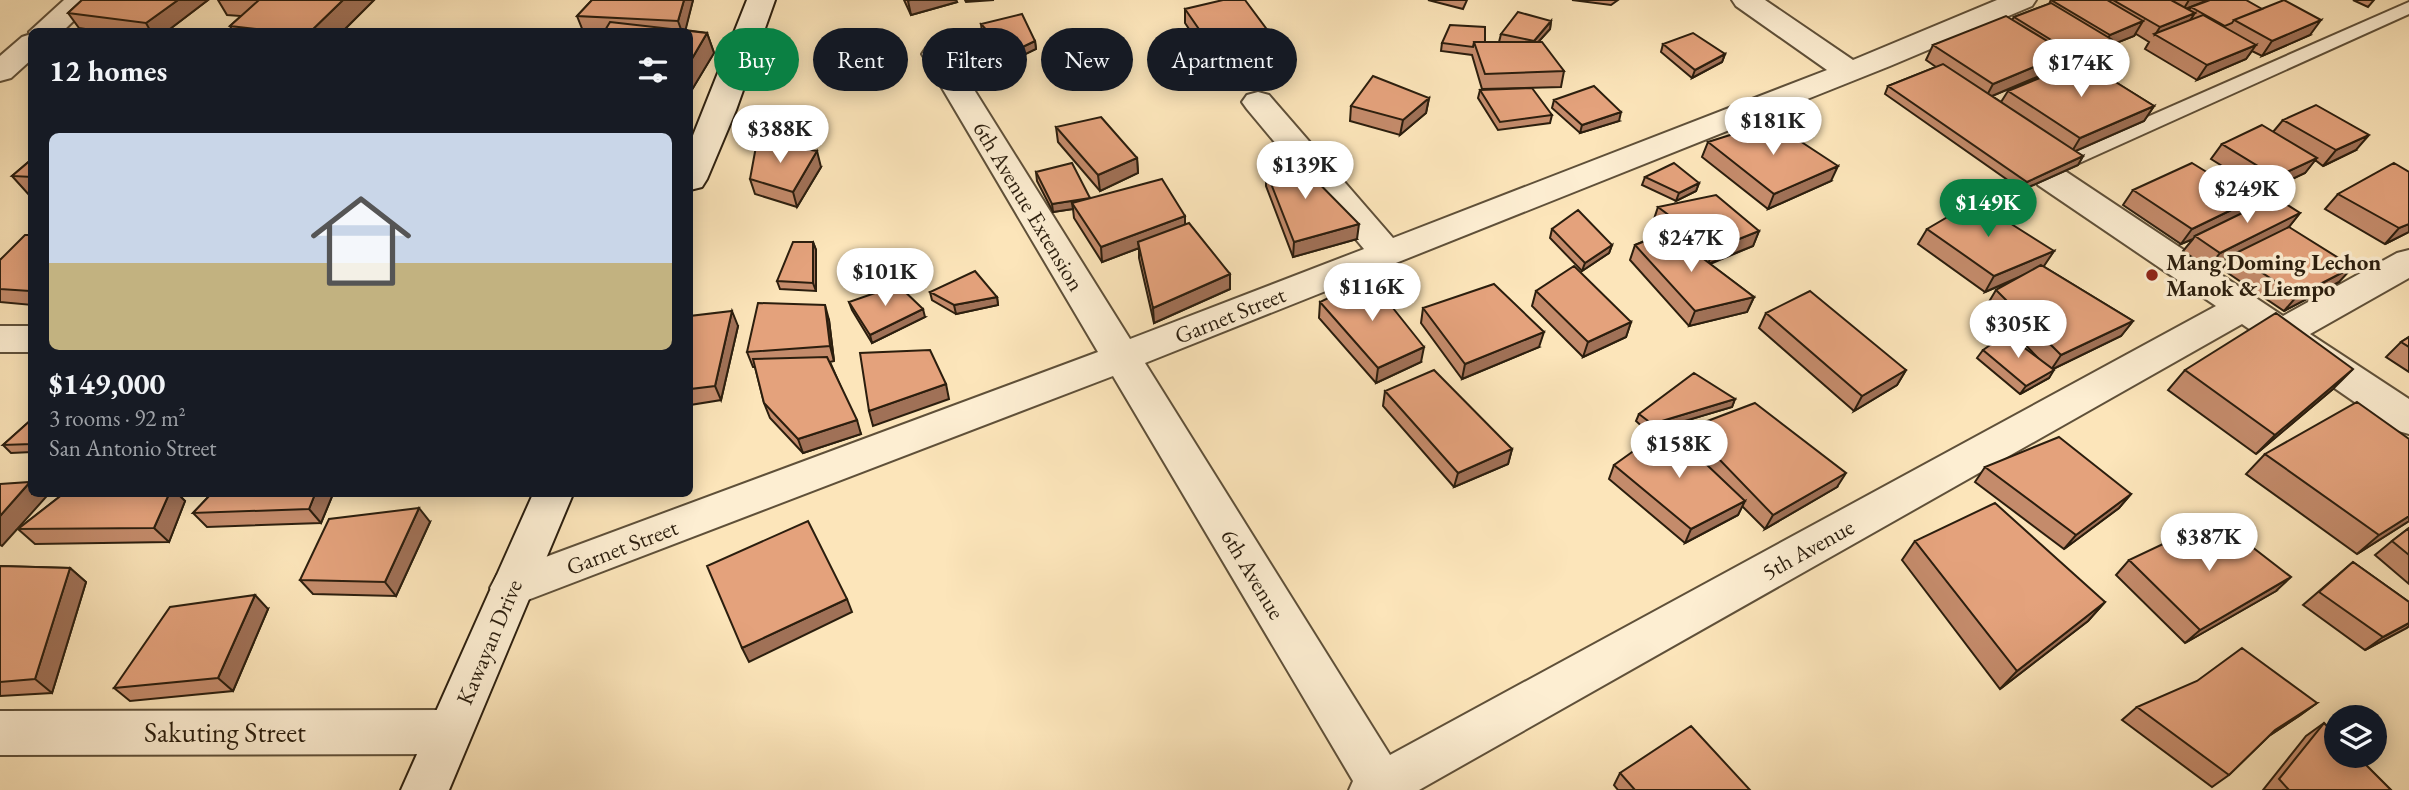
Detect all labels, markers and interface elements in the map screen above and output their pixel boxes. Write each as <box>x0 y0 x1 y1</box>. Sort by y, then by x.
chip: Buy <box>714 28 799 91</box>
chip: Rent <box>813 28 908 91</box>
chip: Filters <box>922 28 1027 91</box>
chip: New <box>1041 28 1133 91</box>
chip: Apartment <box>1147 28 1297 91</box>
pin: $174K <box>2032 40 2130 99</box>
text: $174K <box>2049 47 2113 77</box>
text: 12 homes <box>49 51 167 90</box>
icon: filters <box>634 51 672 89</box>
pin: $181K <box>1724 97 1822 157</box>
text: $181K <box>1741 105 1805 135</box>
pin: $388K <box>731 106 829 165</box>
text: $388K <box>748 113 812 143</box>
street label: 6th Avenue Extension <box>966 116 1092 296</box>
pin: $139K <box>1256 142 1354 201</box>
text: $139K <box>1273 149 1337 179</box>
pin: $249K <box>2198 166 2296 225</box>
text: $249K <box>2215 173 2279 203</box>
icon: home <box>298 178 424 304</box>
pin: $149K <box>1939 180 2037 239</box>
text: $149K <box>1956 187 2020 217</box>
pin: $247K <box>1642 215 1740 274</box>
text: $247K <box>1659 222 1723 252</box>
place label: Mang Doming Lechon Manok & Liempo <box>2166 247 2381 303</box>
pin: $101K <box>836 248 934 308</box>
text: $101K <box>853 256 917 286</box>
pin: $116K <box>1323 264 1421 323</box>
marker: Mang Doming Lechon Manok & Liempo <box>2144 267 2160 283</box>
text: $116K <box>1340 271 1404 301</box>
street label: Garnet Street <box>1170 279 1291 351</box>
pin: $305K <box>1969 300 2067 360</box>
text: $305K <box>1986 308 2050 338</box>
text: $149,000 <box>49 364 165 403</box>
text: 3 rooms · 92 m² <box>49 403 186 433</box>
pin: $158K <box>1630 420 1728 480</box>
text: $158K <box>1647 428 1711 458</box>
text: San Antonio Street <box>49 433 217 463</box>
street label: 5th Avenue <box>1757 511 1859 587</box>
street label: Garnet Street <box>562 512 683 582</box>
pin: $387K <box>2160 514 2258 573</box>
text: $387K <box>2177 521 2241 551</box>
street label: 6th Avenue <box>1214 523 1292 625</box>
street label: Kawayan Drive <box>449 575 529 709</box>
map controls <box>2324 705 2387 768</box>
button: layers <box>2324 705 2387 768</box>
street label: Sakuting Street <box>144 714 306 750</box>

